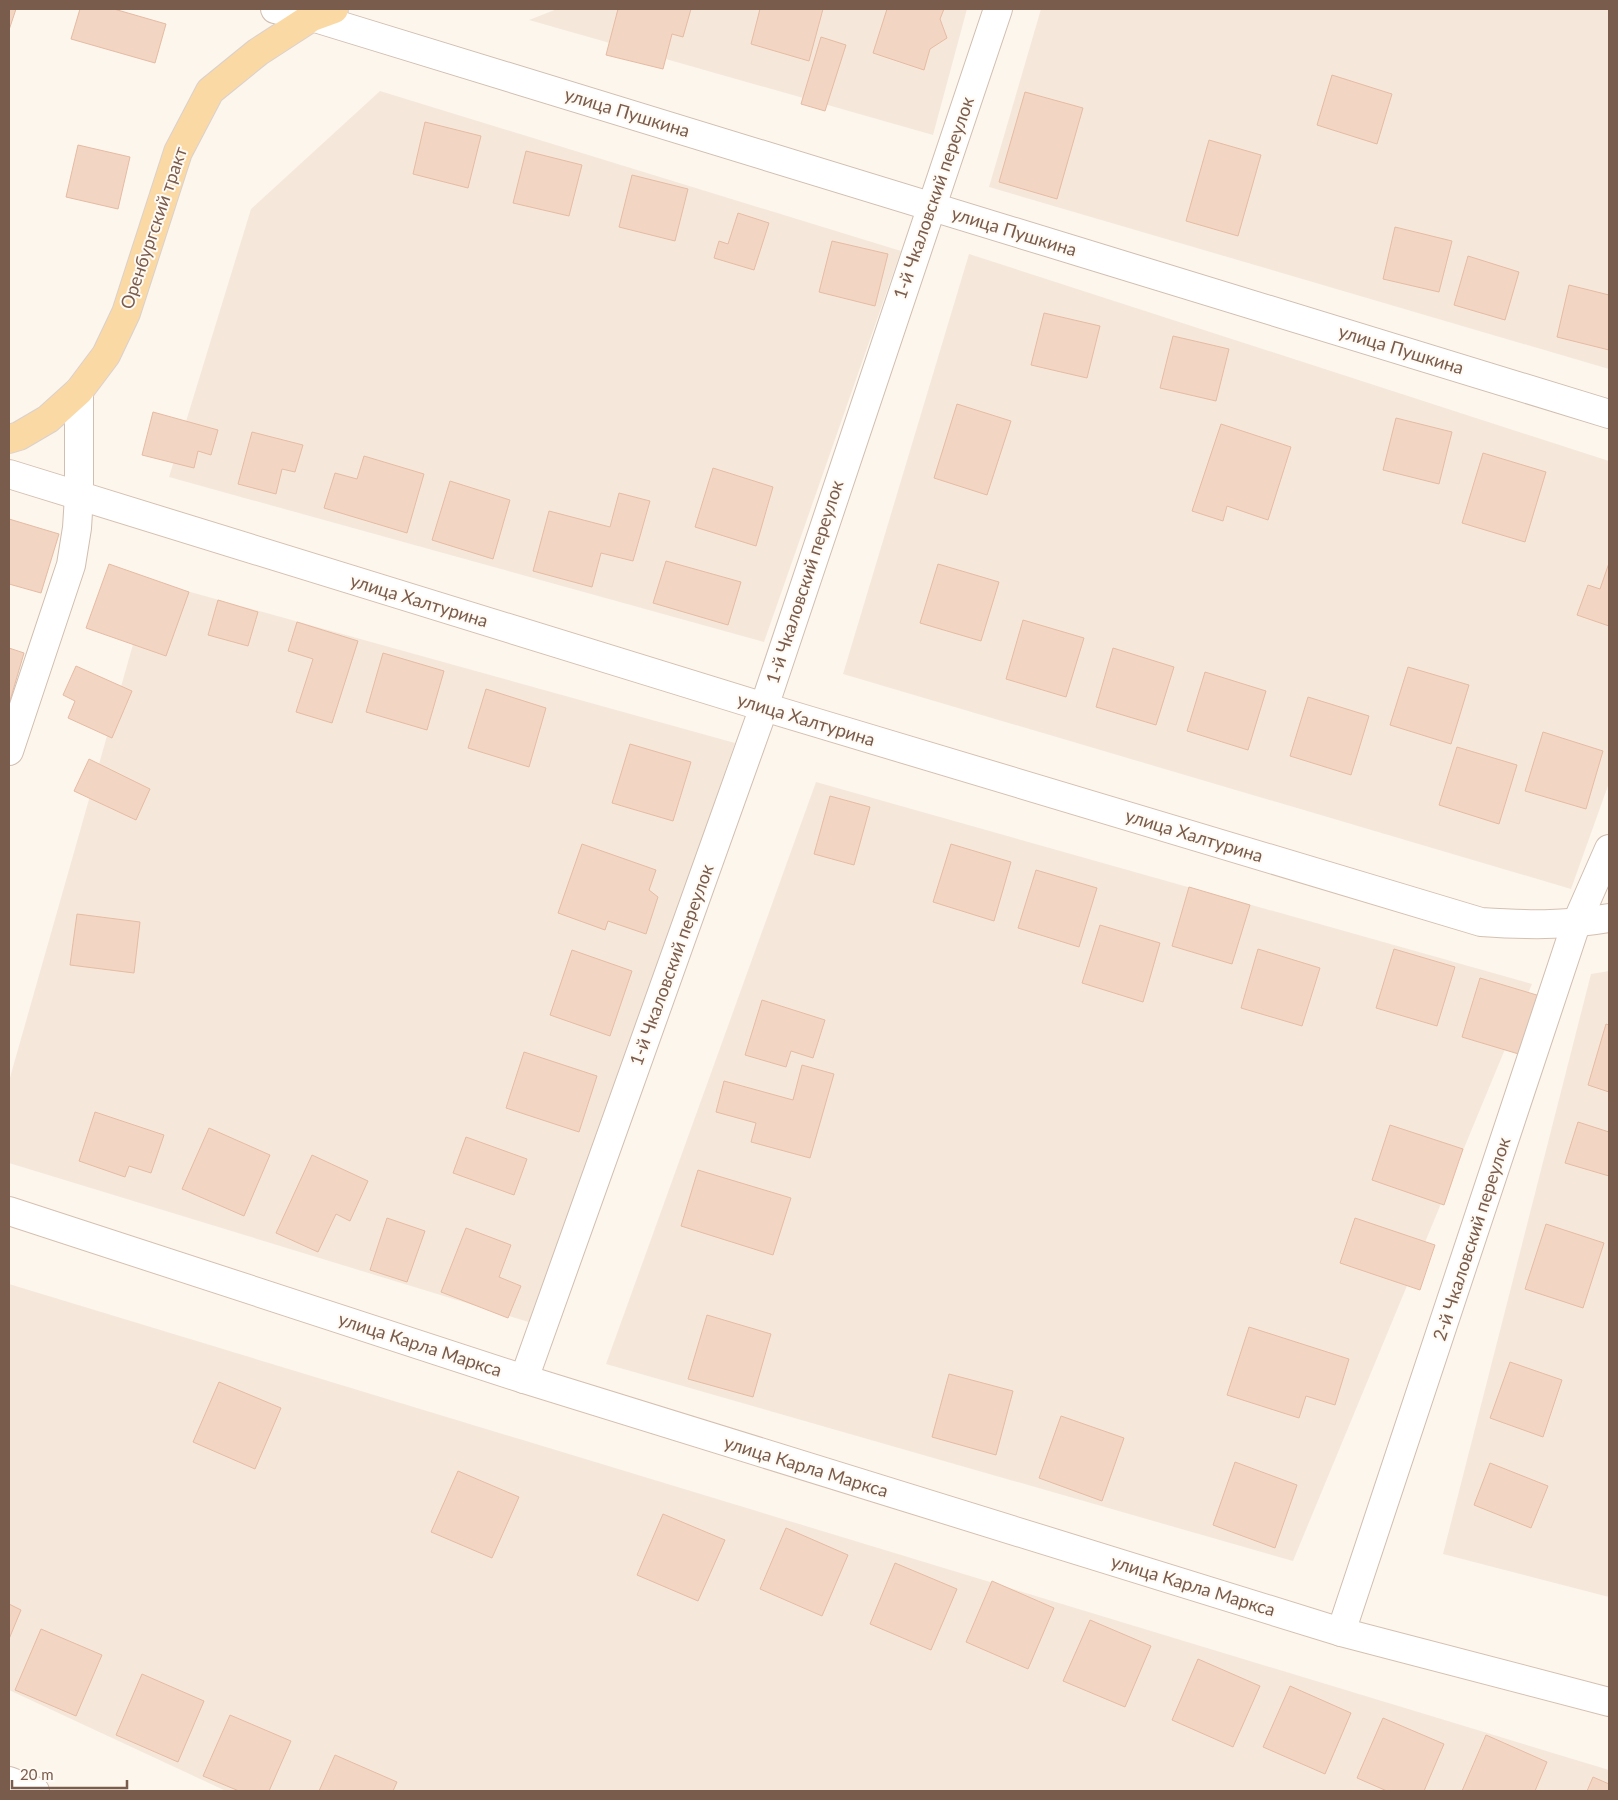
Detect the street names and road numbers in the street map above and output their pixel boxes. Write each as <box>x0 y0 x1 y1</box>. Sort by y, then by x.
street label: улица Пушкина <box>562 83 693 142</box>
street label: 1-й Чкаловский переулок <box>888 93 978 302</box>
street label: Оренбургский тракт <box>115 144 191 312</box>
street label: улица Пушкина <box>949 202 1080 261</box>
street label: улица Пушкина <box>1336 320 1467 379</box>
street label: 1-й Чкаловский переулок <box>761 477 848 686</box>
street label: улица Халтурина <box>348 569 491 631</box>
street label: улица Халтурина <box>735 688 878 750</box>
street label: улица Халтурина <box>1123 804 1266 866</box>
street label: 1-й Чкаловский переулок <box>624 860 718 1068</box>
street label: 2-й Чкаловский переулок <box>1428 1134 1515 1343</box>
street label: улица Карла Маркса <box>336 1307 505 1381</box>
street label: улица Карла Маркса <box>722 1431 891 1501</box>
street label: улица Карла Маркса <box>1109 1550 1278 1620</box>

